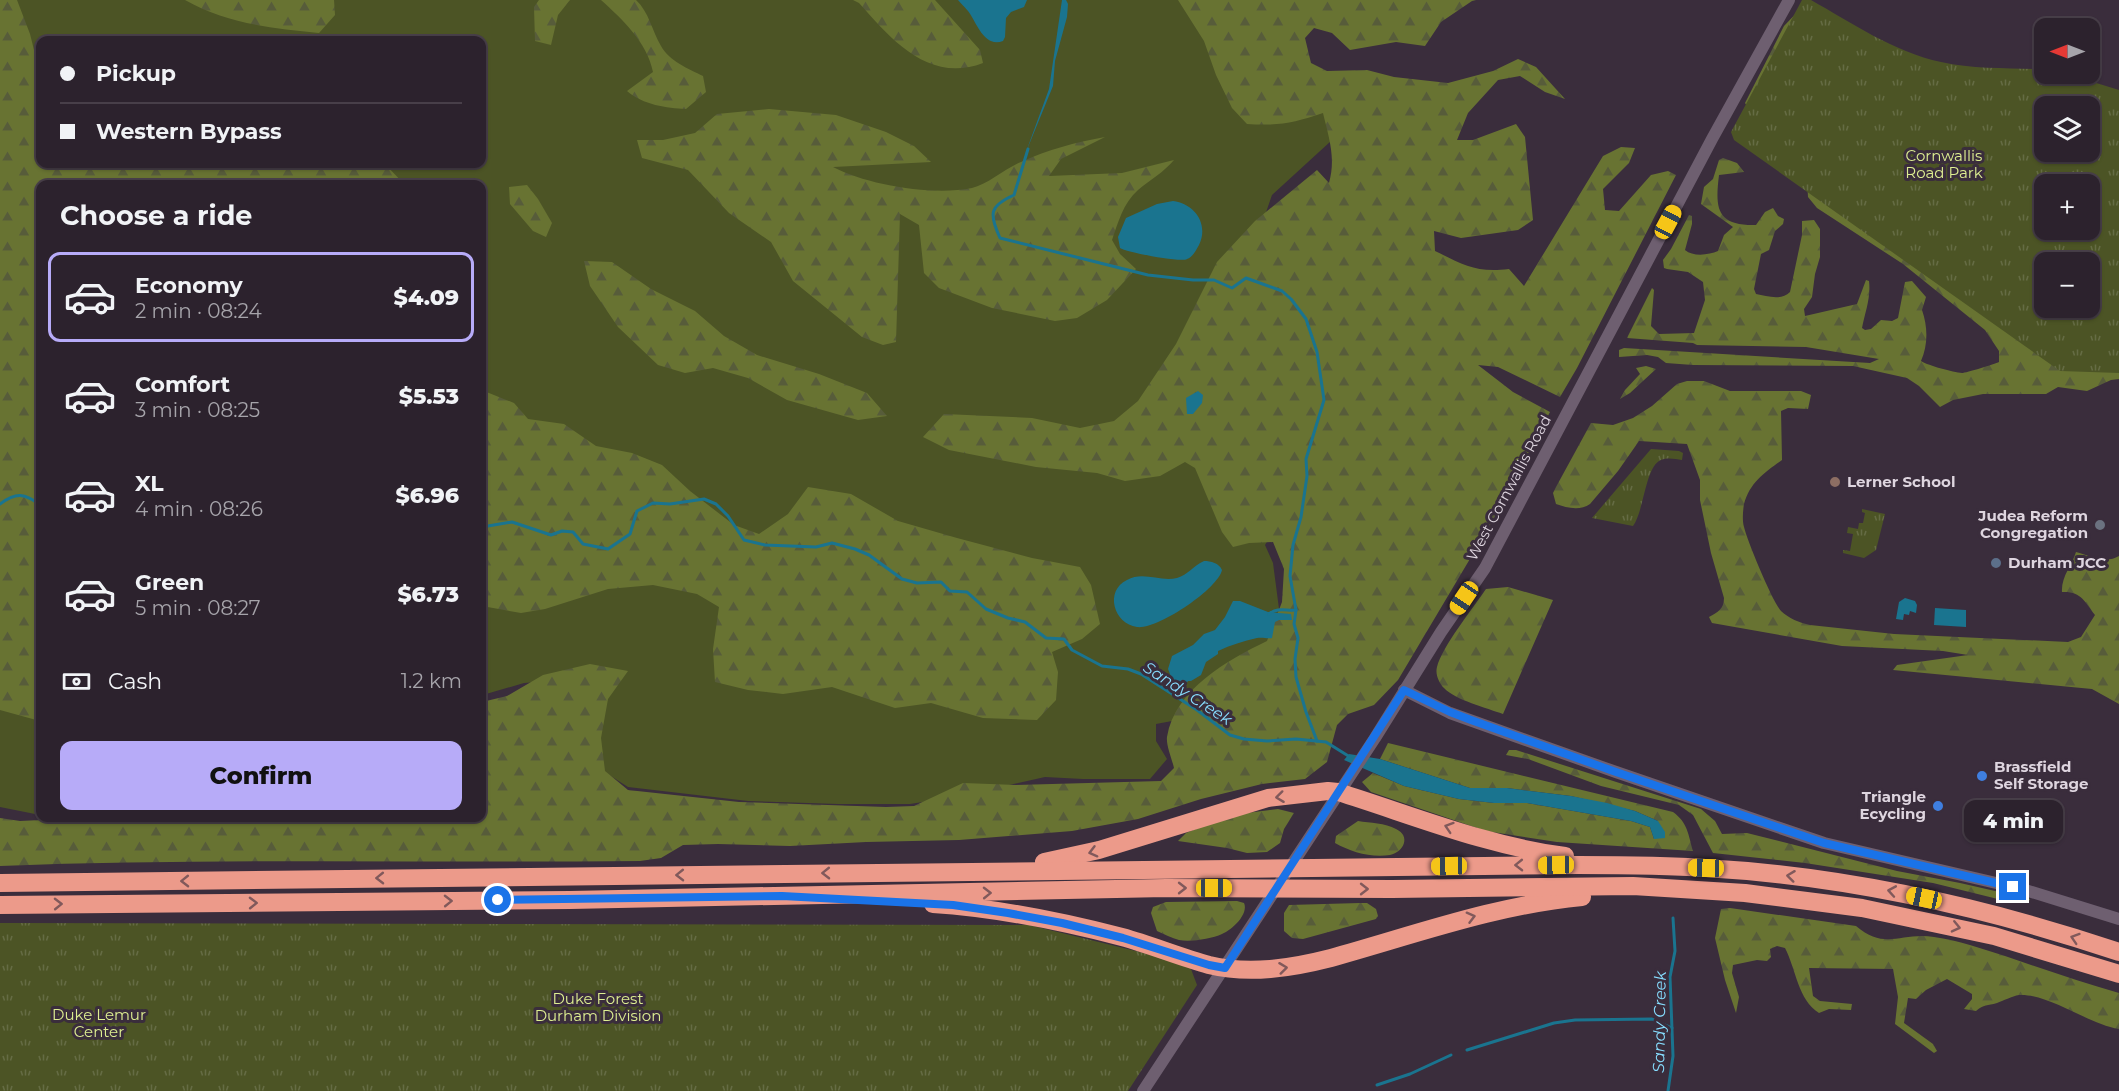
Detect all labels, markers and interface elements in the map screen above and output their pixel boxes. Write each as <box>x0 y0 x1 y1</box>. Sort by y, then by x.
north arrow <box>2034 18 2100 84</box>
map controls <box>2034 18 2100 318</box>
text: Pickup <box>96 60 176 87</box>
button: layers <box>2034 96 2100 162</box>
text: Western Bypass <box>96 118 282 145</box>
park label: Cornwallis Road Park <box>1905 146 1983 182</box>
button: + <box>2034 174 2100 240</box>
text: Choose a ride <box>60 199 252 232</box>
car <box>1652 202 1684 242</box>
button: − <box>2034 252 2100 318</box>
icon: car <box>63 270 117 324</box>
text: Economy <box>135 272 243 299</box>
text: $4.09 <box>393 284 459 311</box>
text: 2 min · 08:24 <box>135 299 262 323</box>
icon: car <box>63 369 117 423</box>
text: Comfort <box>135 371 230 398</box>
text: $5.53 <box>399 383 459 410</box>
text: 3 min · 08:25 <box>135 398 260 422</box>
street label: West Cornwallis Road <box>1462 412 1555 564</box>
icon: car <box>63 468 117 522</box>
text: XL <box>135 470 164 497</box>
place label: Lerner School <box>1847 472 1955 491</box>
marker: Lerner School <box>1828 475 1842 489</box>
text: $6.96 <box>395 482 459 509</box>
text: 4 min · 08:26 <box>135 497 263 521</box>
place label: Judea Reform Congregation <box>1977 506 2088 542</box>
marker: Judea Reform Congregation <box>2093 518 2107 532</box>
place label: Durham JCC <box>2008 553 2106 572</box>
marker: Durham JCC <box>1989 556 2003 570</box>
icon: car <box>63 567 117 621</box>
text: Green <box>135 569 204 596</box>
car <box>1446 578 1482 618</box>
text: $6.73 <box>397 581 459 608</box>
text: 5 min · 08:27 <box>135 596 261 620</box>
water label: Sandy Creek <box>1140 658 1237 730</box>
icon: cash <box>60 665 93 698</box>
text: Cash <box>108 668 162 695</box>
text: 1.2 km <box>401 669 462 693</box>
button: Confirm <box>60 741 462 810</box>
place label: Brassfield Self Storage <box>1994 757 2088 793</box>
marker: Brassfield Self Storage <box>1975 769 1989 783</box>
place label: Triangle Ecycling <box>1860 787 1926 823</box>
one-way arrow <box>1275 790 1284 802</box>
marker: Triangle Ecycling <box>1931 799 1945 813</box>
callout: 4 min <box>1964 800 2062 842</box>
text: 4 min <box>1983 809 2044 833</box>
one-way arrow <box>1444 822 1455 835</box>
one-way arrow <box>1088 844 1098 857</box>
car <box>1538 856 1574 874</box>
car <box>1431 857 1467 875</box>
one-way arrow <box>1515 859 1524 871</box>
car <box>1688 859 1724 877</box>
one-way arrow <box>821 867 830 879</box>
one-way arrow <box>676 869 685 881</box>
one-way arrow <box>1787 870 1796 883</box>
one-way arrow <box>376 872 385 885</box>
route end <box>1999 873 2026 900</box>
one-way arrow <box>181 875 190 887</box>
car <box>1196 879 1232 897</box>
one-way arrow <box>1177 882 1186 894</box>
one-way arrow <box>1359 883 1368 895</box>
car <box>1905 885 1943 911</box>
route start <box>484 886 511 913</box>
one-way arrow <box>982 886 991 899</box>
one-way arrow <box>1888 886 1897 898</box>
one-way arrow <box>444 895 453 907</box>
one-way arrow <box>249 897 258 909</box>
one-way arrow <box>54 898 63 910</box>
one-way arrow <box>1466 912 1476 925</box>
one-way arrow <box>1950 920 1960 933</box>
one-way arrow <box>2070 932 2081 945</box>
one-way arrow <box>1279 962 1288 975</box>
water label: Sandy Creek <box>1649 970 1670 1073</box>
park label: Duke Forest Durham Division <box>535 989 661 1025</box>
park label: Duke Lemur Center <box>52 1005 146 1041</box>

